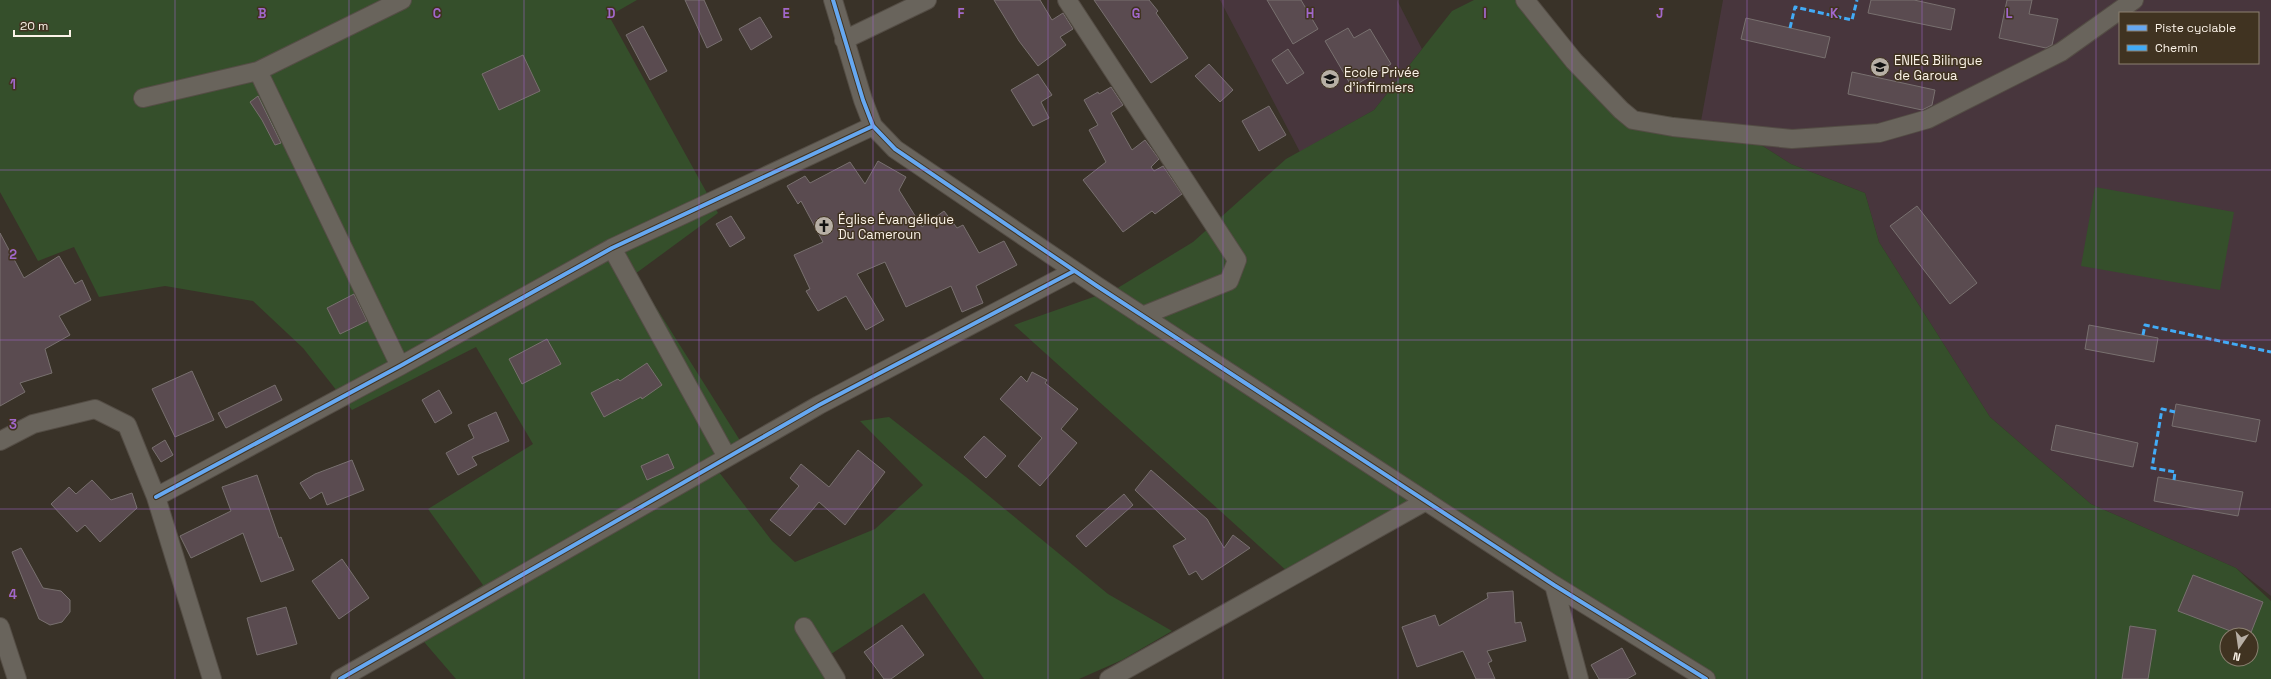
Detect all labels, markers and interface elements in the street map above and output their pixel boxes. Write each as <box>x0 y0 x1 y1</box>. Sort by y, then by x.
text: B <box>258 5 267 22</box>
text: C <box>433 5 441 22</box>
text: D <box>607 5 616 22</box>
text: E <box>782 5 790 22</box>
text: F <box>958 5 965 22</box>
text: G <box>1132 5 1140 22</box>
text: H <box>1306 5 1314 22</box>
text: I <box>1483 5 1487 22</box>
text: J <box>1656 5 1664 22</box>
text: K <box>1830 5 1839 22</box>
text: L <box>2005 5 2013 22</box>
scale bar <box>14 12 70 38</box>
legend <box>2119 12 2259 64</box>
text: 20 m <box>20 18 48 34</box>
text: Piste cyclable <box>2155 20 2236 36</box>
text: Chemin <box>2155 40 2198 56</box>
place label: ENIEG Bilingue de Garoua <box>1894 52 1982 84</box>
school or university icon: ENIEG Bilingue de Garoua <box>1869 56 1891 78</box>
place label: Ecole Privée d'infirmiers <box>1344 64 1419 96</box>
school or university icon: Ecole Privée d'infirmiers <box>1319 68 1341 90</box>
text: 1 <box>10 76 16 93</box>
place label: Église Évangélique Du Cameroun <box>838 211 954 243</box>
church icon: Église Évangélique Du Cameroun <box>813 215 835 237</box>
text: 2 <box>9 246 17 263</box>
text: 3 <box>9 416 17 433</box>
text: 4 <box>9 586 17 603</box>
north arrow <box>2219 627 2259 667</box>
text: N <box>2232 649 2242 664</box>

